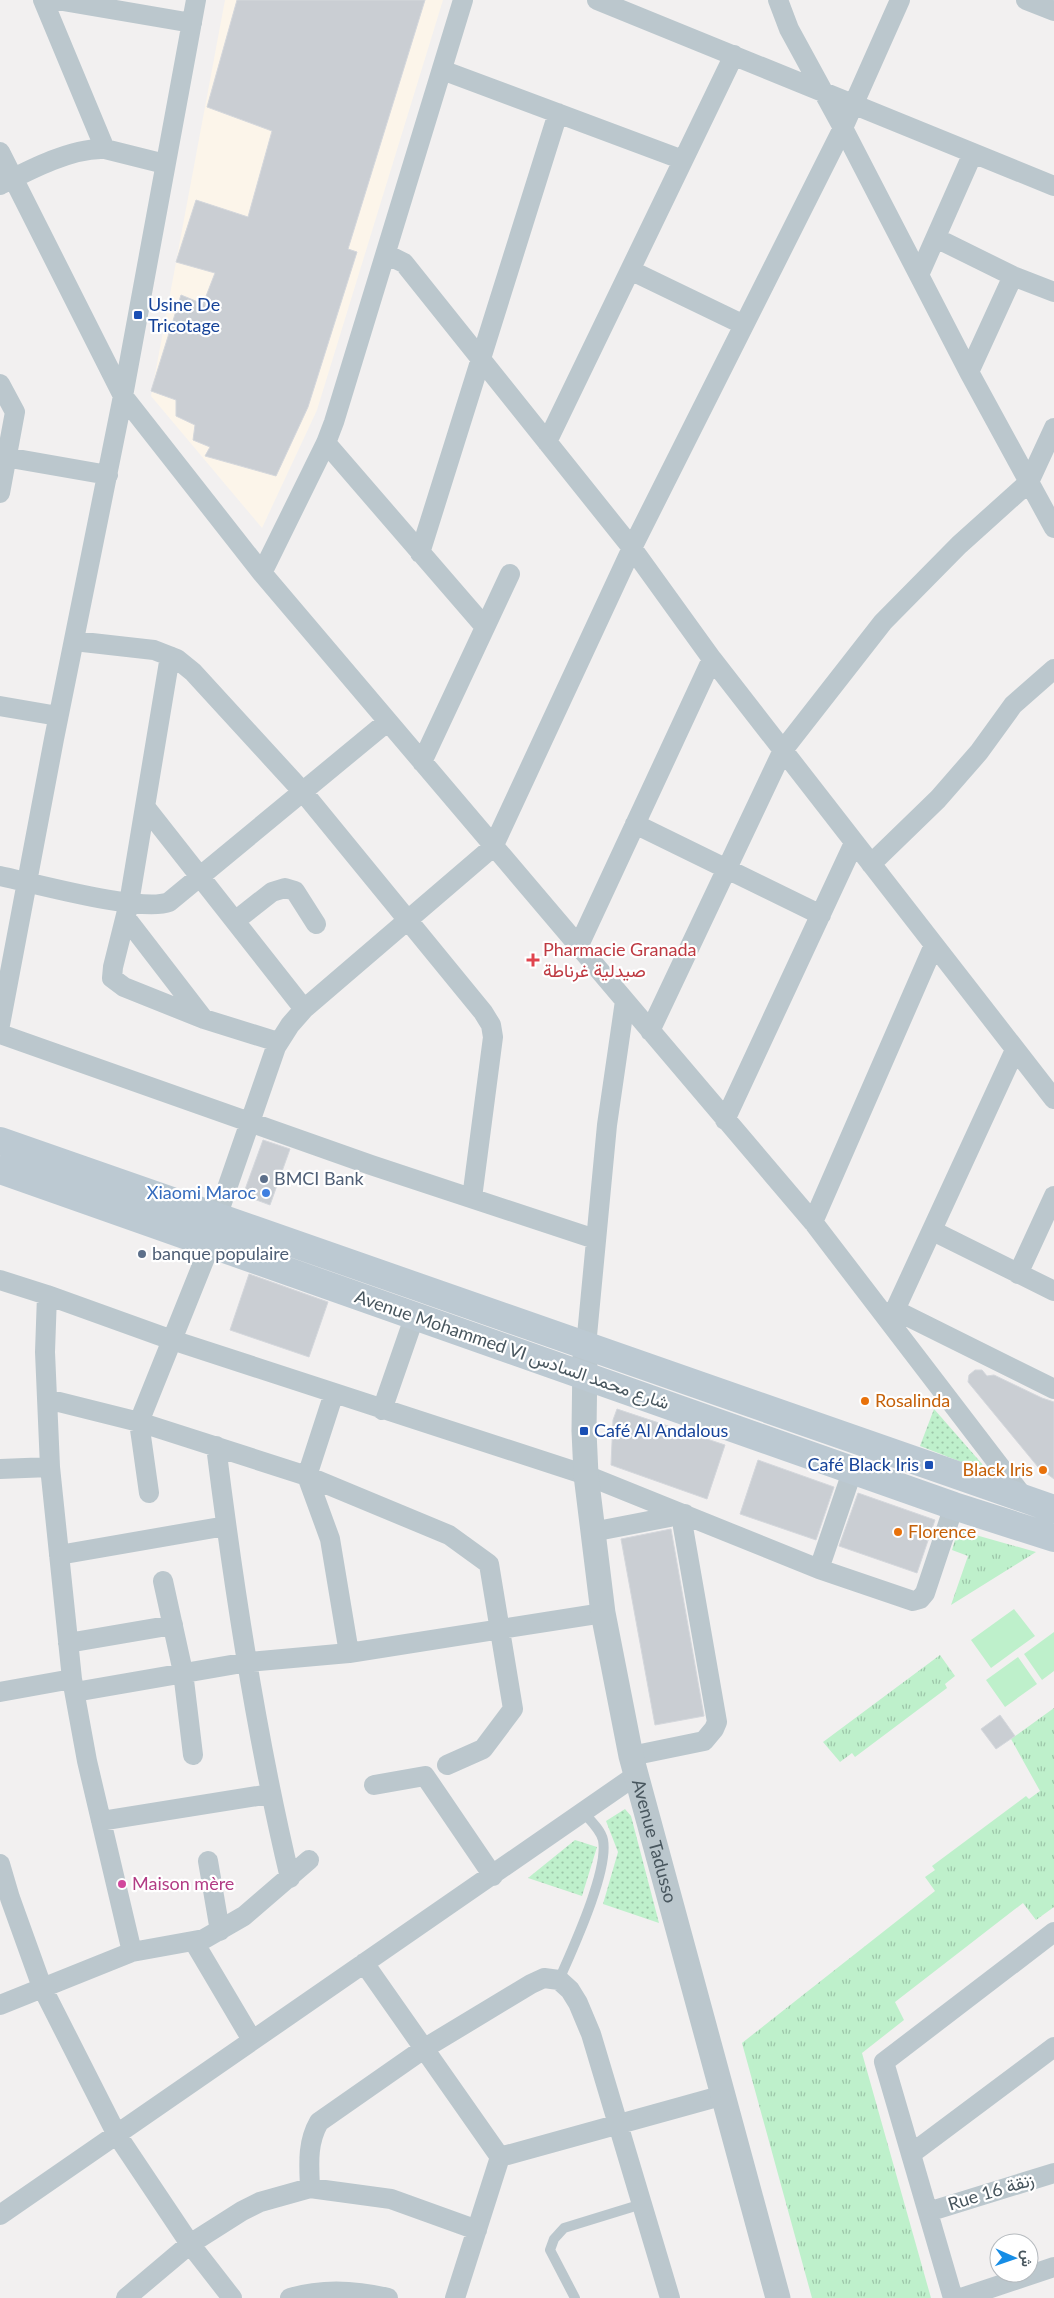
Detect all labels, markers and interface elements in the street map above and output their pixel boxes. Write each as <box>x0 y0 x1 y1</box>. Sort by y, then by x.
place label: Usine De Tricotage <box>148 293 220 336</box>
marker: Usine De Tricotage <box>132 309 144 321</box>
place label: Pharmacie Granada صيدلية غرناطة <box>543 938 696 982</box>
marker: Pharmacie Granada صيدلية غرناطة <box>527 954 539 966</box>
place label: BMCI Bank <box>274 1167 365 1189</box>
marker: BMCI Bank <box>258 1173 270 1185</box>
place label: Xiaomi Maroc <box>147 1181 256 1203</box>
marker: Xiaomi Maroc <box>260 1187 272 1199</box>
place label: banque populaire <box>152 1242 289 1264</box>
marker: banque populaire <box>136 1248 148 1260</box>
street label: Avenue Mohammed VI شارع محمد السادس <box>352 1285 672 1415</box>
place label: Rosalinda <box>875 1389 950 1411</box>
marker: Rosalinda <box>859 1395 871 1407</box>
place label: Café Al Andalous <box>594 1419 728 1441</box>
marker: Café Al Andalous <box>578 1425 590 1437</box>
place label: Café Black Iris <box>807 1453 919 1475</box>
place label: Black Iris <box>962 1458 1033 1480</box>
marker: Café Black Iris <box>923 1459 935 1471</box>
marker: Black Iris <box>1037 1464 1049 1476</box>
place label: Florence <box>908 1520 976 1542</box>
marker: Florence <box>892 1526 904 1538</box>
street label: Avenue Tadusso <box>628 1777 682 1905</box>
place label: Maison mère <box>132 1872 234 1894</box>
marker: Maison mère <box>116 1878 128 1890</box>
street label: Rue 16 زنقة <box>945 2168 1037 2216</box>
north arrow <box>989 2233 1039 2283</box>
text: ش <box>1018 2250 1036 2267</box>

